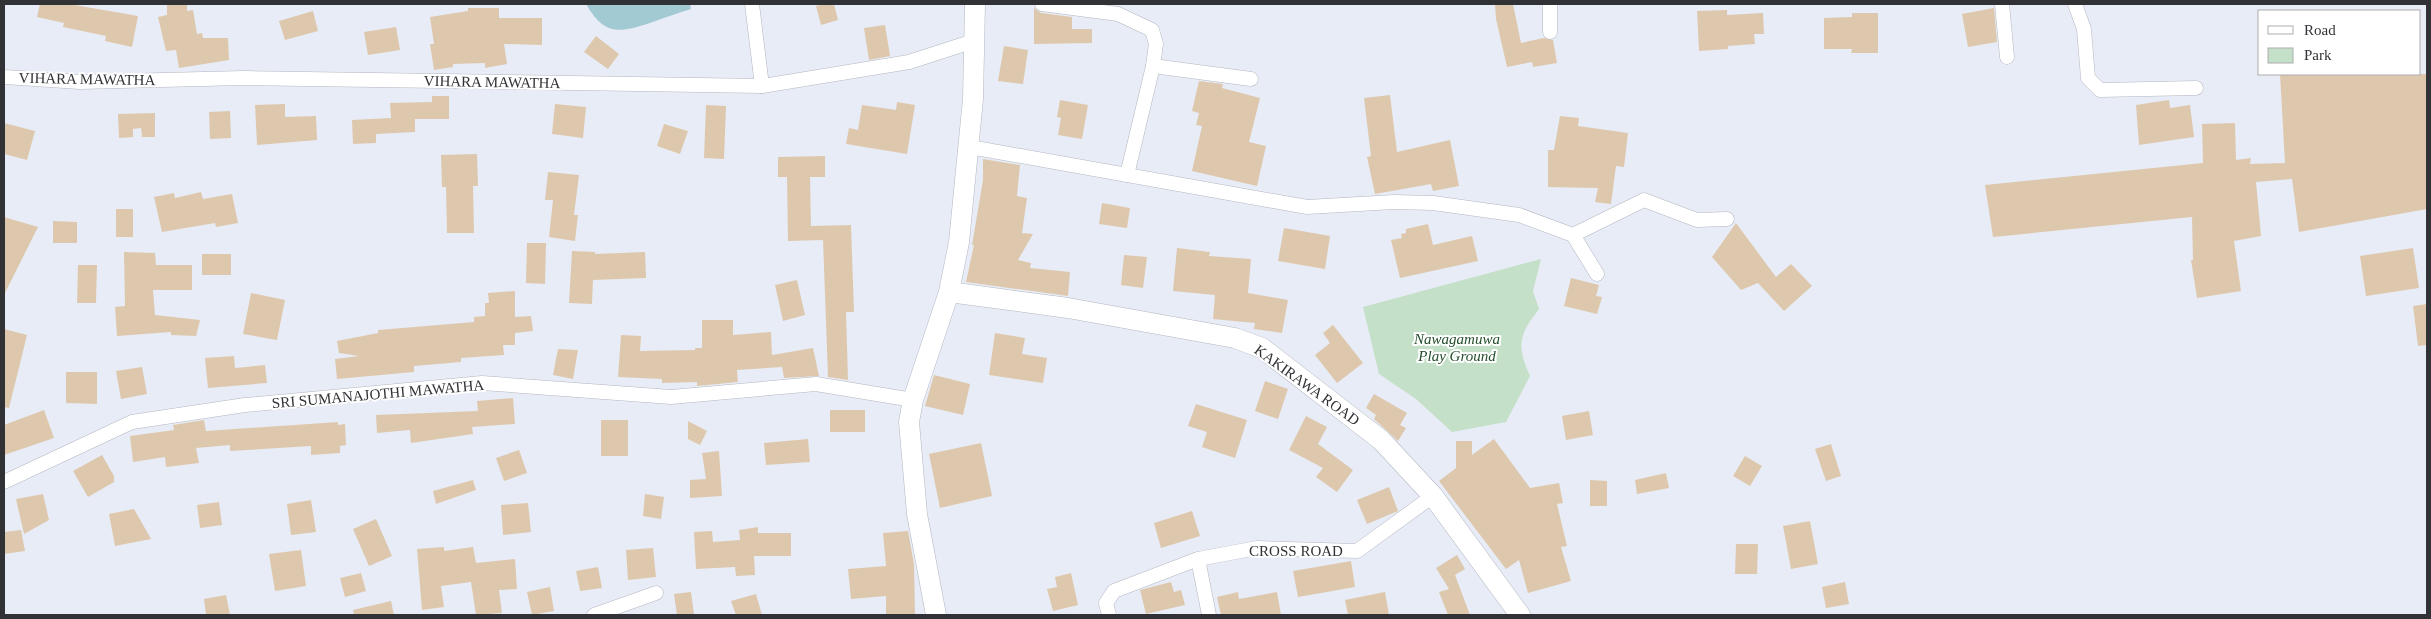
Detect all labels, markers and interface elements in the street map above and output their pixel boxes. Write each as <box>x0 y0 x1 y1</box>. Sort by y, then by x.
legend <box>2258 10 2421 75</box>
text: Road <box>2304 22 2336 38</box>
text: Park <box>2304 47 2332 63</box>
street label: VIHARA MAWATHA <box>19 70 156 88</box>
street label: VIHARA MAWATHA <box>424 73 561 91</box>
park label: Nawagamuwa Play Ground <box>1413 331 1500 364</box>
street label: KAKIRAWA ROAD <box>1251 342 1363 429</box>
street label: SRI SUMANAJOTHI MAWATHA <box>271 377 485 411</box>
street label: CROSS ROAD <box>1249 543 1343 559</box>

